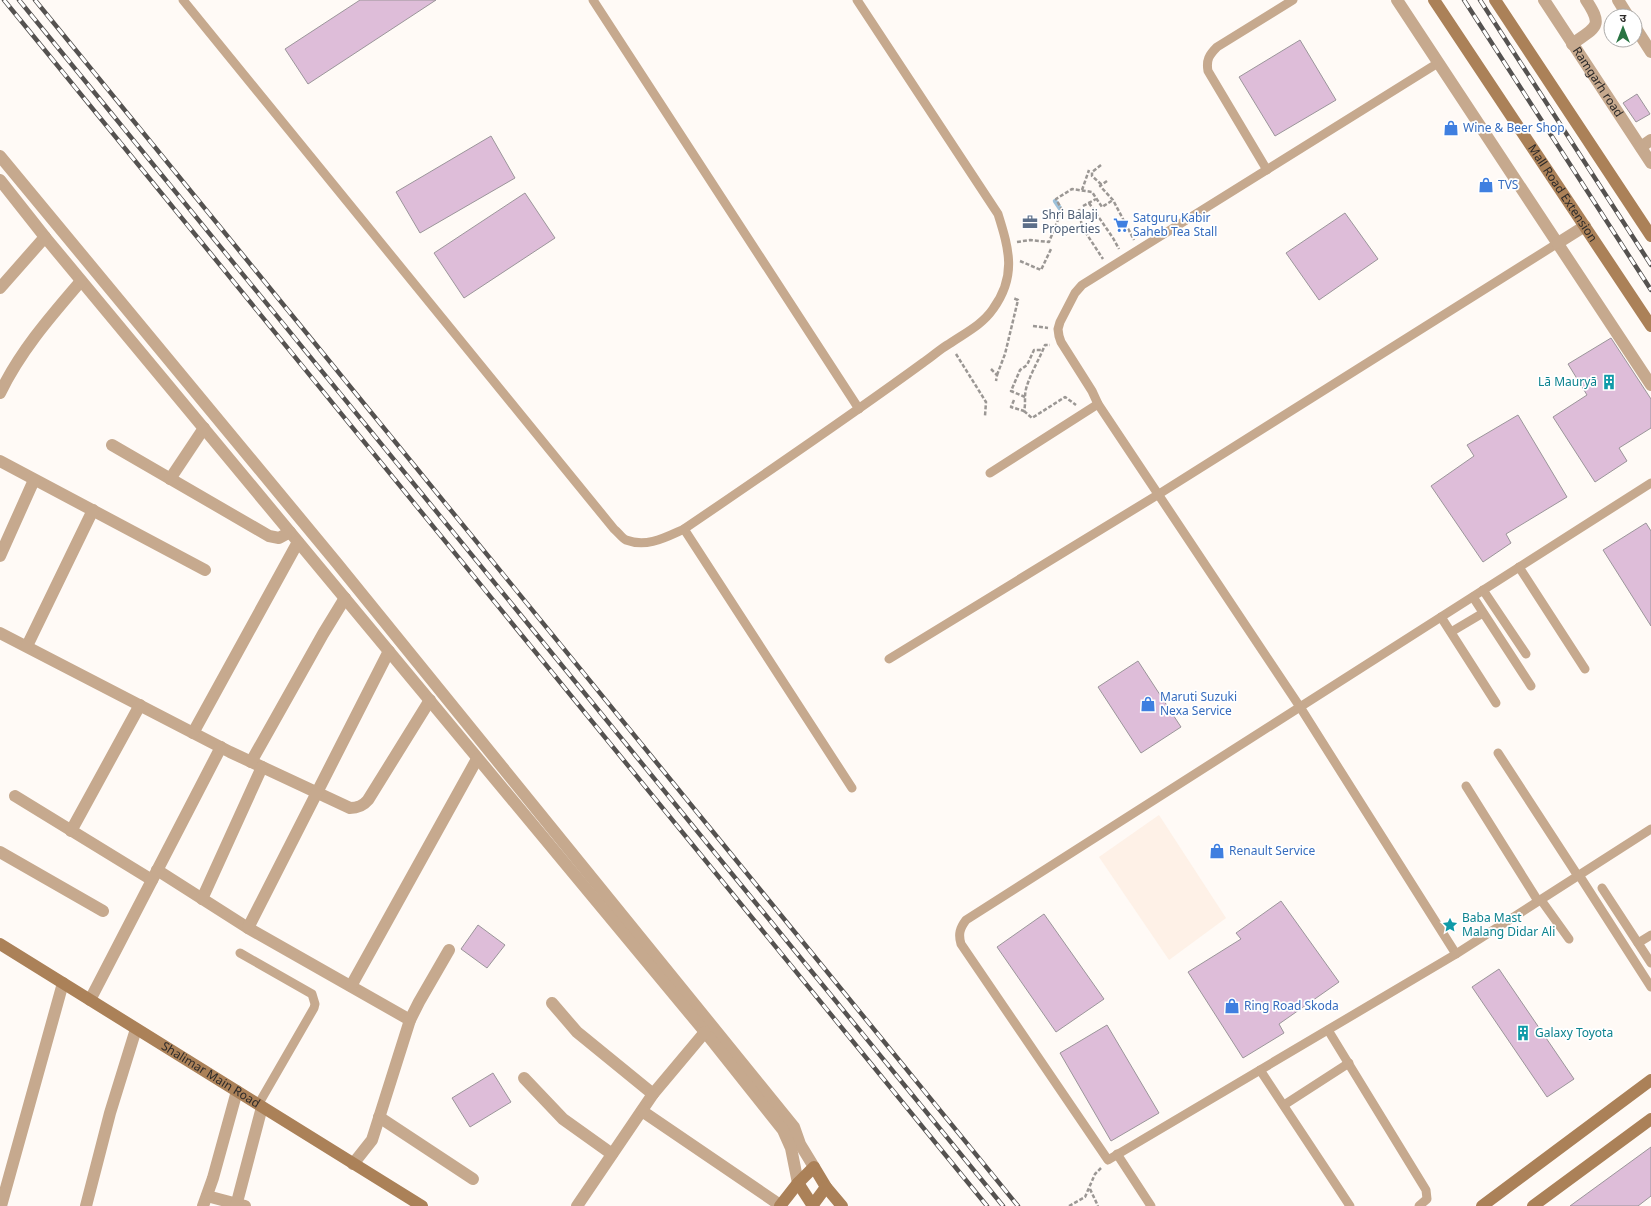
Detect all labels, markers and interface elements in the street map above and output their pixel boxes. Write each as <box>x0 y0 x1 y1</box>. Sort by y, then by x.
north arrow <box>1603 8 1643 48</box>
text: उ <box>1620 10 1627 25</box>
street label: Ramgarh road <box>1569 43 1628 120</box>
shop icon: Wine & Beer Shop <box>1442 119 1460 137</box>
place label: Wine & Beer Shop <box>1463 119 1565 136</box>
street label: Mall Road Extension <box>1524 141 1602 245</box>
shop icon: TVS <box>1477 176 1495 194</box>
place label: TVS <box>1498 176 1519 193</box>
place label: Shri Balaji Properties <box>1042 206 1101 237</box>
place label: Satguru Kabir Saheb Tea Stall <box>1133 209 1217 240</box>
office icon: Shri Balaji Properties <box>1021 213 1039 231</box>
supermarket icon: Satguru Kabir Saheb Tea Stall <box>1112 216 1130 234</box>
place label: Lā Mauryā <box>1538 373 1597 390</box>
building icon: Lā Mauryā <box>1600 373 1618 391</box>
place label: Maruti Suzuki Nexa Service <box>1160 688 1237 719</box>
shop icon: Maruti Suzuki Nexa Service <box>1139 695 1157 713</box>
shop icon: Renault Service <box>1208 842 1226 860</box>
place label: Renault Service <box>1229 842 1316 859</box>
place label: Baba Mast Malang Didar Ali <box>1462 909 1555 940</box>
place icon: Baba Mast Malang Didar Ali <box>1441 916 1459 934</box>
shop icon: Ring Road Skoda <box>1223 997 1241 1015</box>
place label: Ring Road Skoda <box>1244 997 1339 1014</box>
building icon: Galaxy Toyota <box>1514 1024 1532 1042</box>
place label: Galaxy Toyota <box>1535 1024 1613 1041</box>
street label: Shalimar Main Road <box>158 1037 264 1111</box>

